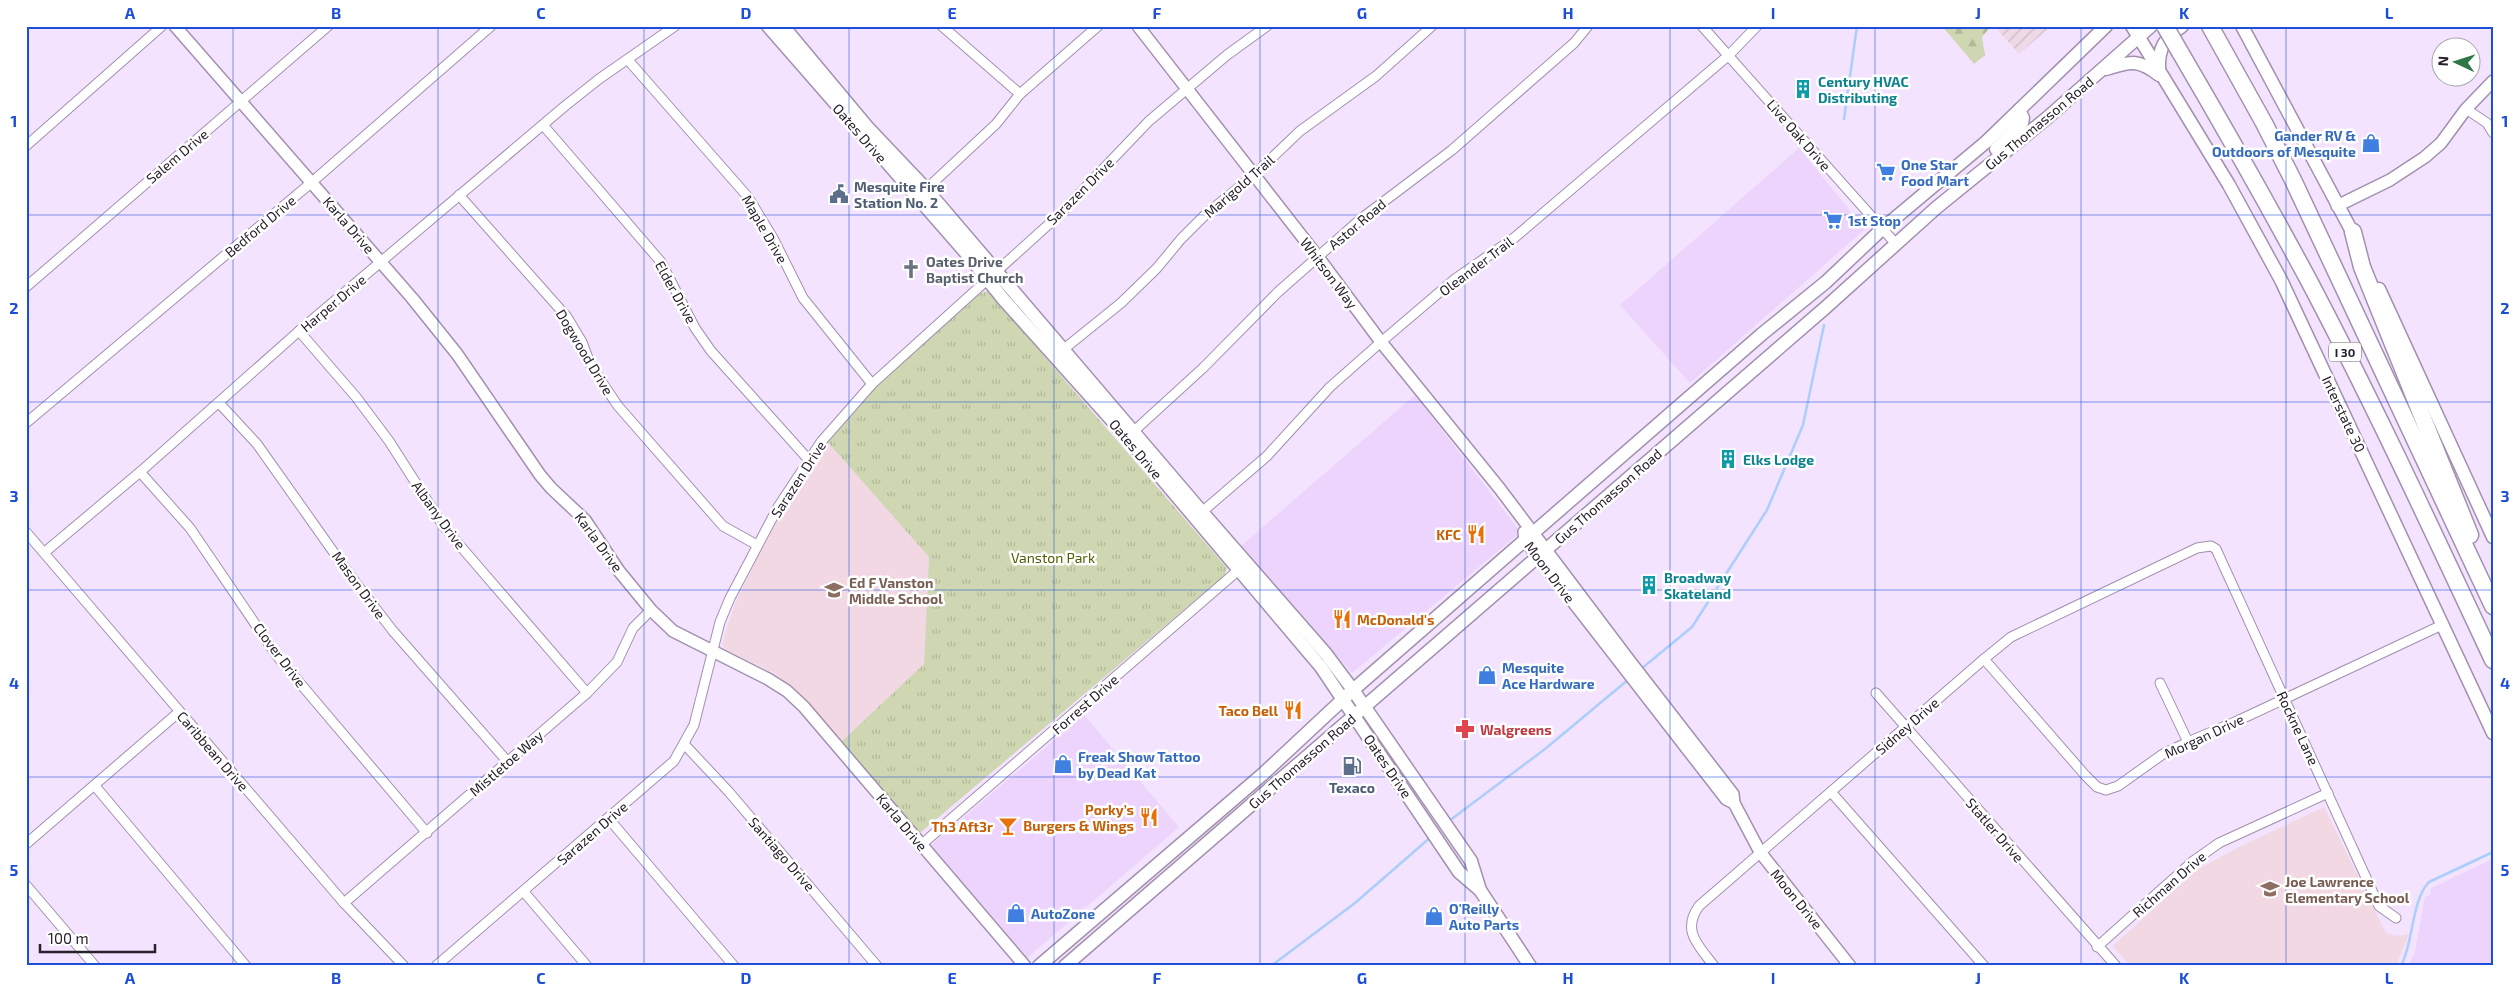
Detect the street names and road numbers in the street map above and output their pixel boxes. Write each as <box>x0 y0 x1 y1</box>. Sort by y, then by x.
street label: Gus Thomasson Road <box>1981 73 2097 173</box>
street label: Live Oak Drive <box>1763 96 1835 174</box>
street label: Oates Drive <box>830 100 890 166</box>
street label: Salem Drive <box>142 125 212 187</box>
street label: Marigold Trail <box>1200 150 1278 221</box>
street label: Sarazen Drive <box>1043 154 1117 228</box>
street label: Bedford Drive <box>221 191 299 261</box>
street label: Maple Drive <box>739 192 791 266</box>
street label: Karla Drive <box>320 193 378 257</box>
street label: Astor Road <box>1325 195 1389 253</box>
street label: Oleander Trail <box>1436 232 1517 299</box>
street label: Whitson Way <box>1297 234 1362 312</box>
street label: Elder Drive <box>652 258 700 326</box>
street label: Harper Drive <box>297 271 369 335</box>
street label: Dogwood Drive <box>553 306 617 398</box>
road number: I 30 <box>2329 342 2361 362</box>
street label: Interstate 30 <box>2319 373 2369 455</box>
street label: Oates Drive <box>1106 415 1166 483</box>
street label: Sarazen Drive <box>767 437 829 521</box>
street label: Gus Thomasson Road <box>1551 445 1665 547</box>
street label: Albany Drive <box>409 478 469 552</box>
street label: Karla Drive <box>572 509 626 575</box>
street label: Moon Drive <box>1521 538 1579 606</box>
street label: Mason Drive <box>329 548 389 622</box>
street label: Clover Drive <box>250 619 310 691</box>
street label: Forrest Drive <box>1048 670 1122 738</box>
street label: Rockne Lane <box>2273 688 2323 768</box>
street label: Sidney Drive <box>1872 694 1942 758</box>
street label: Caribbean Drive <box>174 708 252 794</box>
street label: Gus Thomasson Road <box>1245 710 1359 812</box>
street label: Morgan Drive <box>2162 710 2246 762</box>
street label: Mistletoe Way <box>466 726 547 800</box>
street label: Oates Drive <box>1360 731 1416 801</box>
street label: Karla Drive <box>873 790 931 854</box>
street label: Statler Drive <box>1963 794 2027 866</box>
street label: Sarazen Drive <box>553 798 631 868</box>
street label: Santiago Drive <box>745 814 819 894</box>
street label: Richman Drive <box>2129 848 2209 920</box>
street label: Moon Drive <box>1768 865 1826 933</box>

